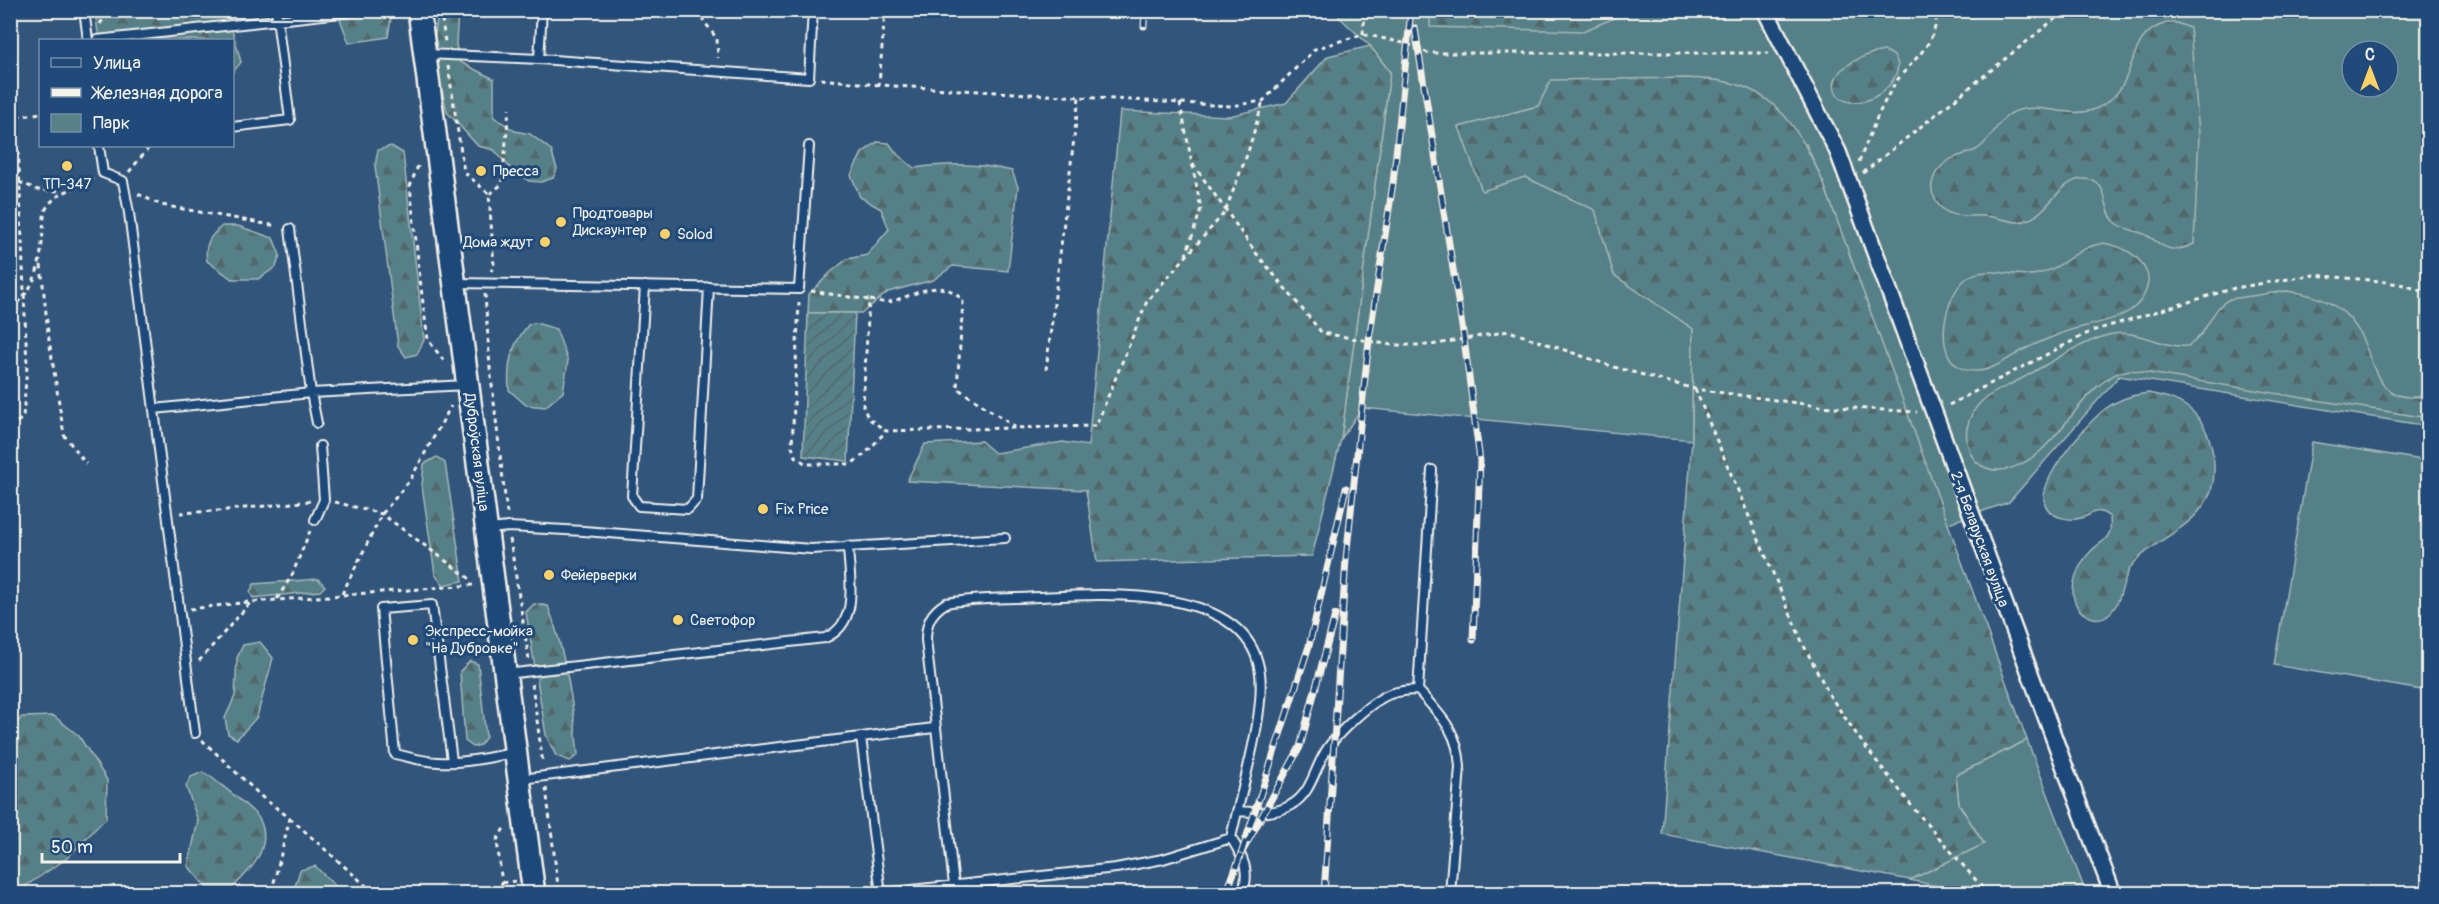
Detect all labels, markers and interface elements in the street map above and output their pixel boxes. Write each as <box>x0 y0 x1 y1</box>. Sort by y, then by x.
legend <box>39 39 234 147</box>
north arrow <box>2340 39 2400 99</box>
text: С <box>2365 45 2375 65</box>
text: Улица <box>93 52 141 75</box>
text: Железная дорога <box>90 82 223 105</box>
text: Парк <box>93 112 130 135</box>
marker: ТП-347 <box>60 159 74 173</box>
place label: Пресса <box>493 162 539 181</box>
marker: Пресса <box>474 164 488 178</box>
place label: ТП-347 <box>43 175 91 194</box>
place label: Продтовары Дискаунтер <box>572 204 653 240</box>
marker: Продтовары Дискаунтер <box>554 215 568 229</box>
place label: Solod <box>677 225 713 244</box>
marker: Solod <box>658 227 672 241</box>
place label: Дома ждут <box>462 233 533 252</box>
marker: Дома ждут <box>538 235 552 249</box>
street label: Дуброўская вуліца <box>460 391 493 512</box>
street label: 2-я Беларуская вуліца <box>1946 469 2013 610</box>
place label: Fix Price <box>775 500 829 519</box>
marker: Fix Price <box>756 502 770 516</box>
place label: Фейерверки <box>561 566 637 585</box>
marker: Фейерверки <box>542 568 556 582</box>
place label: Светофор <box>690 611 755 630</box>
marker: Светофор <box>671 613 685 627</box>
place label: Экспресс-мойка "На Дубровке" <box>425 622 533 658</box>
marker: Экспресс-мойка "На Дубровке" <box>406 633 420 647</box>
scale bar <box>42 826 180 864</box>
text: 50 m <box>51 836 93 859</box>

